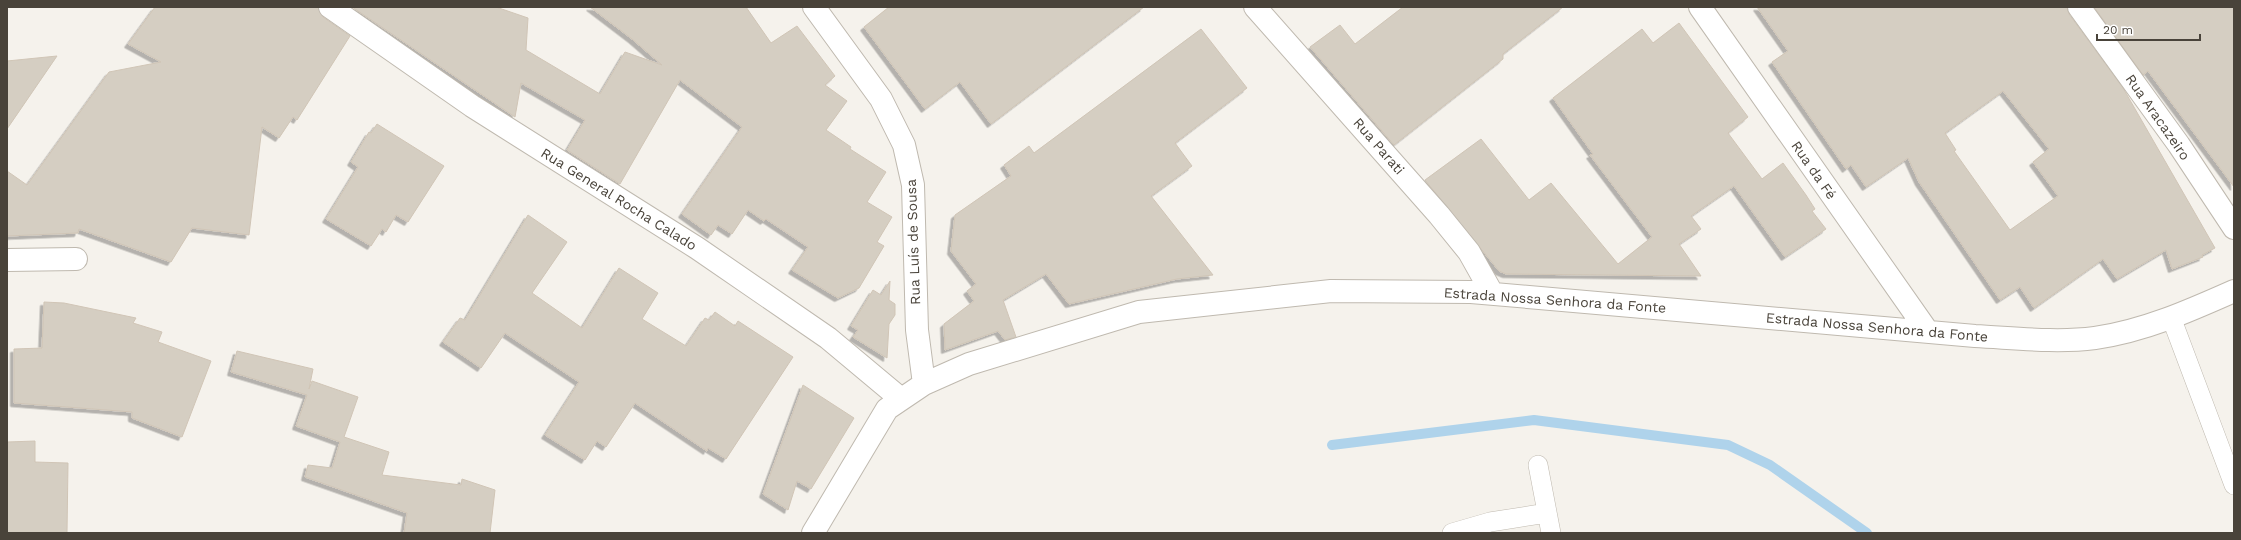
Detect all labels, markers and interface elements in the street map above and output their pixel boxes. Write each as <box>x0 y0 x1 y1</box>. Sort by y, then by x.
scale bar <box>2097 16 2200 42</box>
text: 20 m <box>2103 23 2133 37</box>
street label: Rua Aracazeiro <box>2122 71 2194 163</box>
street label: Rua Parati <box>1350 115 1408 177</box>
street label: Rua da Fé <box>1788 138 1840 202</box>
street label: Rua General Rocha Calado <box>538 144 700 254</box>
street label: Rua Luís de Sousa <box>903 179 923 305</box>
street label: Estrada Nossa Senhora da Fonte <box>1443 284 1667 316</box>
street label: Estrada Nossa Senhora da Fonte <box>1765 309 1989 345</box>

